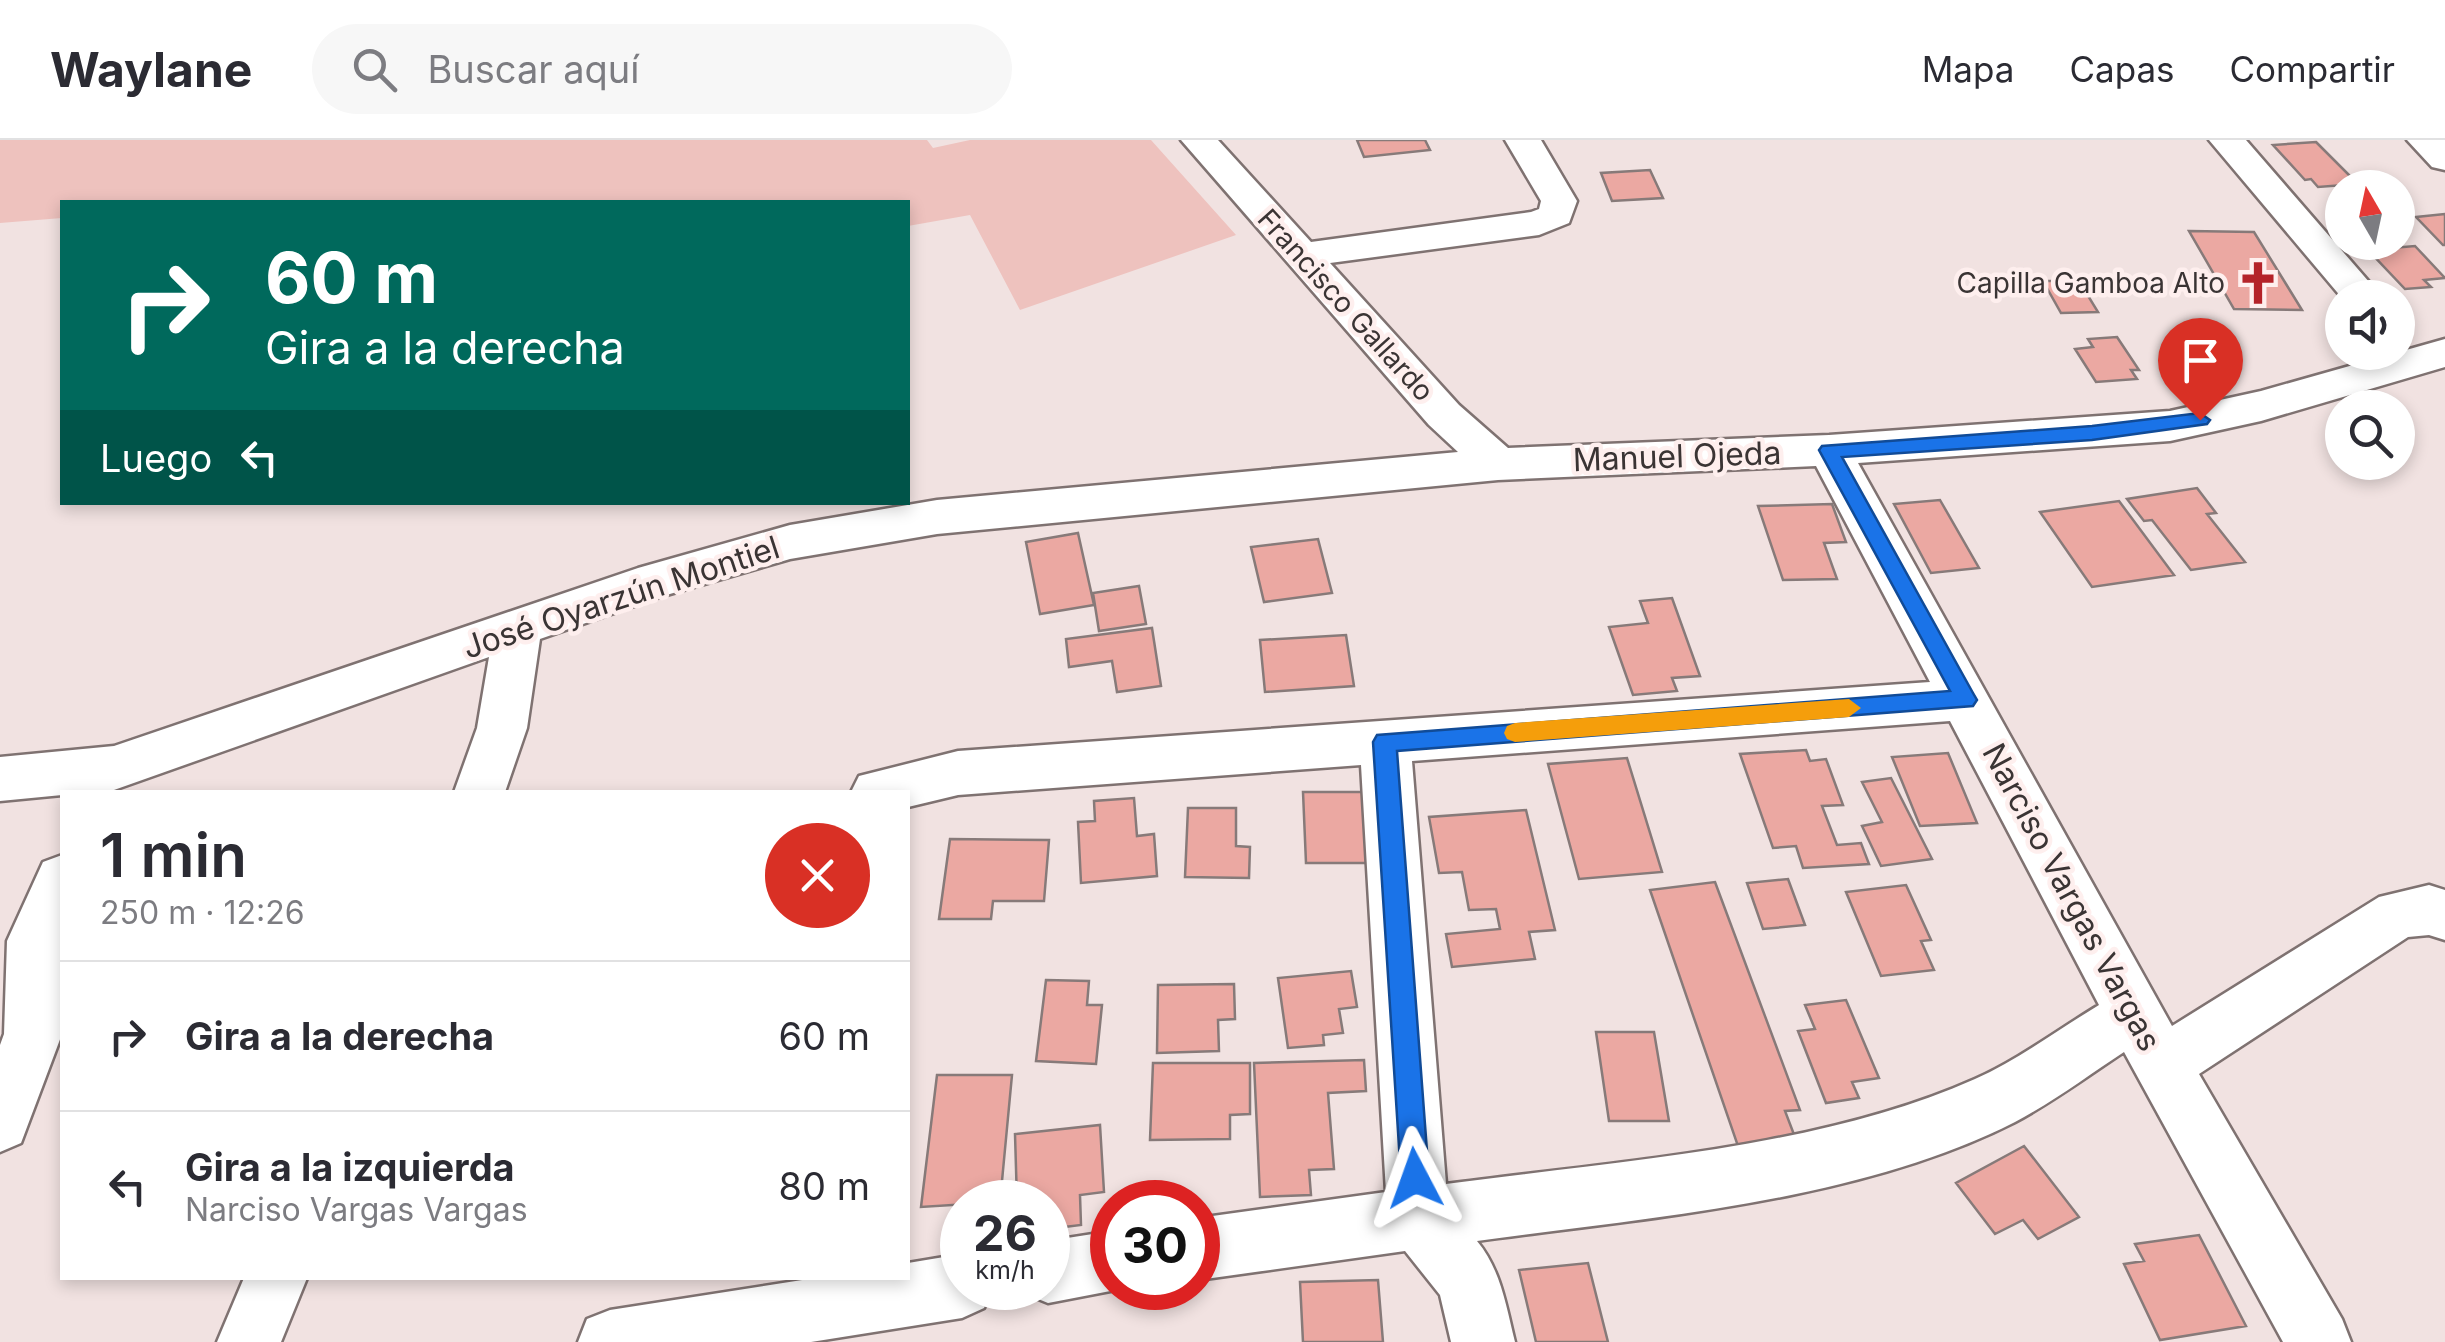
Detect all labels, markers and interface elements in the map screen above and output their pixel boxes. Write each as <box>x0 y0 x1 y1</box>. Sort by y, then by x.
search box <box>312 24 1012 114</box>
text: Waylane <box>50 40 252 99</box>
icon: search <box>347 42 402 97</box>
text: Buscar aquí <box>427 46 640 92</box>
text: Mapa <box>1922 48 2014 90</box>
text: Capas <box>2069 48 2175 90</box>
text: Compartir <box>2230 48 2395 90</box>
north arrow <box>2325 170 2415 260</box>
map controls <box>2325 170 2415 480</box>
street label: Francisco Gallardo <box>1251 202 1441 408</box>
text: 60 m <box>265 235 438 320</box>
icon: right <box>100 240 230 370</box>
church icon: Capilla Gamboa Alto <box>2234 259 2282 307</box>
place label: Capilla Gamboa Alto <box>1957 266 2225 300</box>
button: sound <box>2325 280 2415 370</box>
pin <box>2158 318 2243 421</box>
text: Gira a la derecha <box>265 320 625 375</box>
icon: arrive <box>2173 333 2228 388</box>
button: search <box>2325 390 2415 480</box>
icon: left <box>232 430 287 485</box>
street label: Manuel Ojeda <box>1572 433 1782 479</box>
text: Luego <box>100 435 212 481</box>
street label: José Oyarzún Montiel <box>458 527 784 667</box>
street label: Narciso Vargas Vargas <box>1974 737 2170 1057</box>
text: 1 min <box>100 819 247 891</box>
button: close <box>765 823 870 928</box>
text: 250 m · 12:26 <box>100 893 305 932</box>
icon: right <box>100 1009 155 1064</box>
text: Gira a la derecha <box>185 1013 494 1059</box>
text: 60 m <box>778 1013 870 1059</box>
position arrow <box>1363 1126 1467 1230</box>
text: Gira a la izquierda <box>185 1144 515 1190</box>
icon: left <box>100 1159 155 1214</box>
text: 80 m <box>779 1163 870 1209</box>
speed limit sign: 30 <box>1090 1180 1220 1310</box>
text: Narciso Vargas Vargas <box>185 1190 528 1229</box>
text: 26 <box>973 1203 1037 1263</box>
text: km/h <box>975 1255 1035 1285</box>

